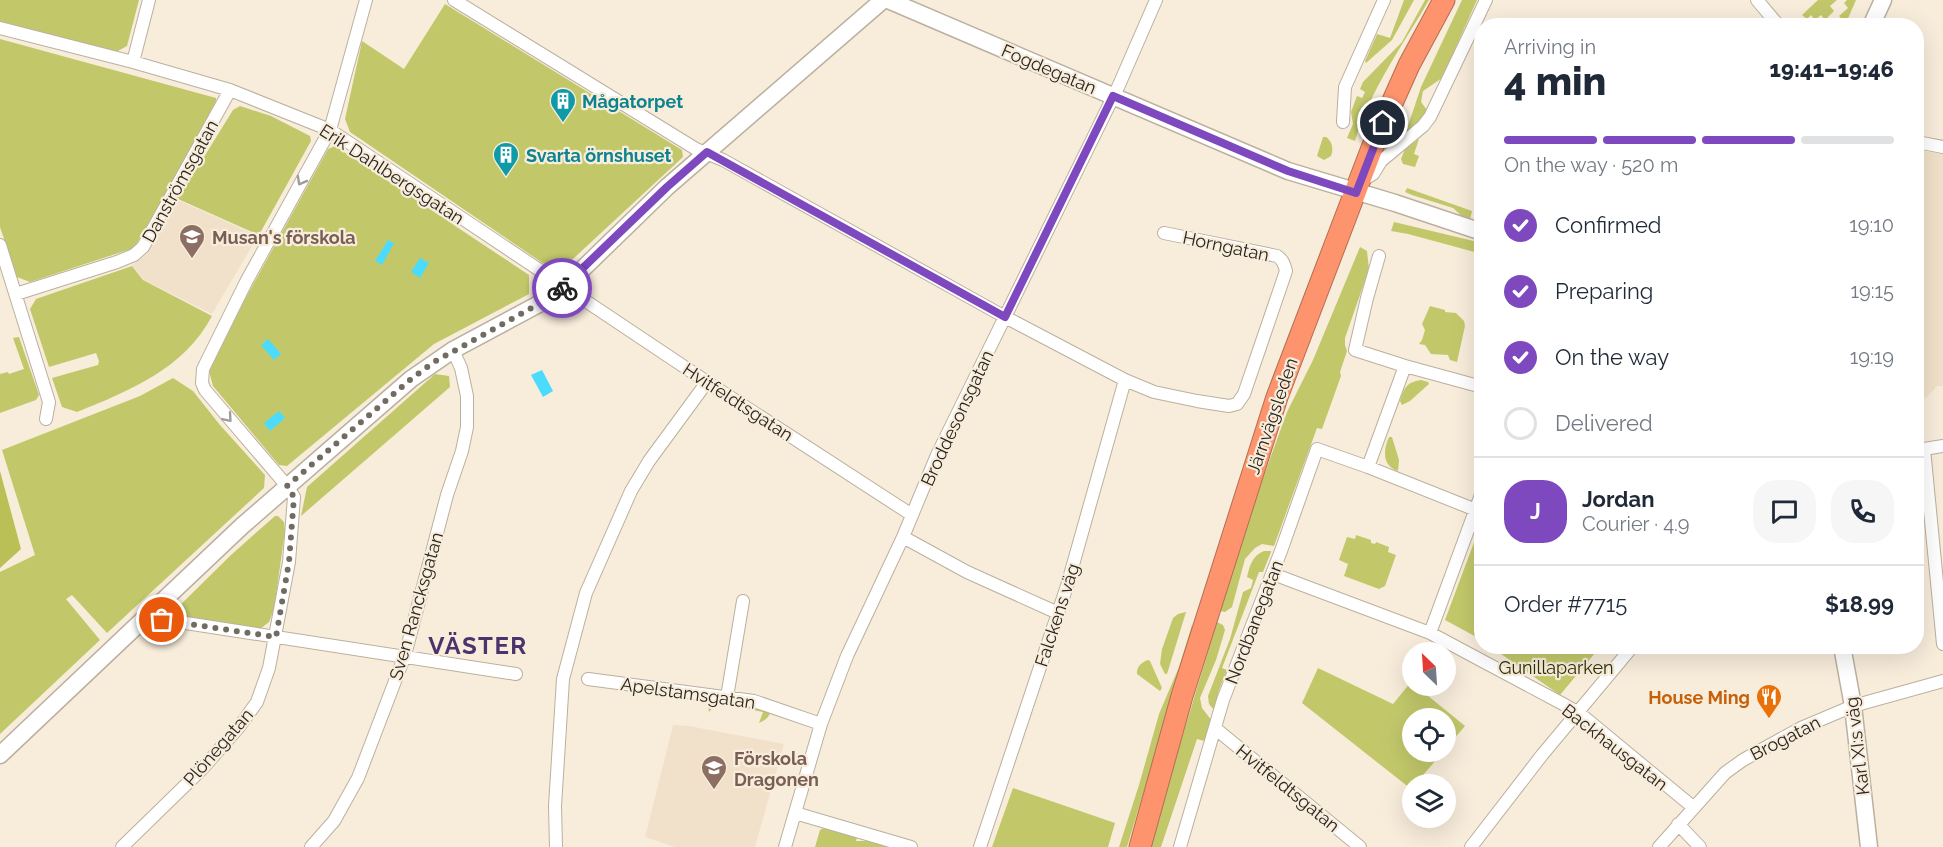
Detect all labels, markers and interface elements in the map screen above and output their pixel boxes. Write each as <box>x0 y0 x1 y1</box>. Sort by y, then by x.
text: Arriving in <box>1504 35 1596 59</box>
street label: Fogdegatan <box>998 40 1100 98</box>
text: 19:41–19:46 <box>1770 56 1894 82</box>
text: 4 min <box>1504 58 1607 104</box>
building icon: Mågatorpet <box>548 86 578 124</box>
place label: Mågatorpet <box>582 91 683 112</box>
pin <box>1357 97 1408 148</box>
icon: home <box>1366 106 1399 139</box>
street label: Danströmsgatan <box>138 116 222 246</box>
street label: Erik Dahlbergsgatan <box>316 119 468 229</box>
building icon: Svarta örnshuset <box>491 140 521 178</box>
place label: Svarta örnshuset <box>526 145 671 166</box>
text: On the way · 520 m <box>1504 153 1678 177</box>
one-way arrow <box>297 175 308 185</box>
icon: check <box>1504 209 1537 242</box>
text: Confirmed <box>1555 212 1662 238</box>
text: 19:10 <box>1849 213 1894 237</box>
school or university icon: Musan's förskola <box>177 222 207 260</box>
place label: Musan's förskola <box>212 227 356 248</box>
street label: Horngatan <box>1181 227 1271 265</box>
courier <box>532 258 592 318</box>
icon: bike <box>546 272 579 305</box>
icon: check <box>1504 275 1537 308</box>
text: Preparing <box>1555 278 1653 304</box>
text: 19:15 <box>1851 279 1894 303</box>
icon: check <box>1504 341 1537 374</box>
text: On the way <box>1555 344 1669 370</box>
text: 19:19 <box>1850 345 1894 369</box>
street label: Broddesonsgatan <box>916 347 998 489</box>
street label: Järnvägsleden <box>1242 355 1302 477</box>
street label: Hvitfeldtsgatan <box>679 359 797 445</box>
text: Delivered <box>1555 410 1653 436</box>
one-way arrow <box>221 411 232 422</box>
button: chat <box>1753 480 1816 543</box>
button: phone <box>1831 480 1894 543</box>
text: Jordan <box>1582 486 1654 512</box>
text: J <box>1530 498 1541 524</box>
text: Courier · 4.9 <box>1582 512 1690 536</box>
street label: Sven Rancksgatan <box>385 530 447 682</box>
street label: Nordbanegatan <box>1221 557 1287 687</box>
street label: Falckens väg <box>1030 561 1084 669</box>
text: Order #7715 <box>1504 591 1627 617</box>
text: $18.99 <box>1825 591 1894 617</box>
pin <box>136 594 187 645</box>
icon: bag <box>145 603 178 636</box>
district label: VÄSTER <box>428 631 528 660</box>
north arrow <box>1402 642 1456 696</box>
map controls <box>1402 642 1456 828</box>
park label: Gunillaparken <box>1499 657 1613 678</box>
street label: Apelstamsgatan <box>619 673 757 713</box>
restaurant icon: House Ming <box>1754 682 1784 720</box>
place label: House Ming <box>1648 687 1750 708</box>
street label: Karl XI:s väg <box>1841 696 1873 796</box>
street label: Backhausgatan <box>1558 699 1672 795</box>
street label: Plönegatan <box>179 704 257 790</box>
button: locate <box>1402 708 1456 762</box>
street label: Brogatan <box>1746 711 1824 765</box>
street label: Hvitfeldtsgatan <box>1232 740 1344 836</box>
place label: Förskola Dragonen <box>734 748 819 790</box>
school or university icon: Förskola Dragonen <box>699 753 729 791</box>
button: layers <box>1402 774 1456 828</box>

